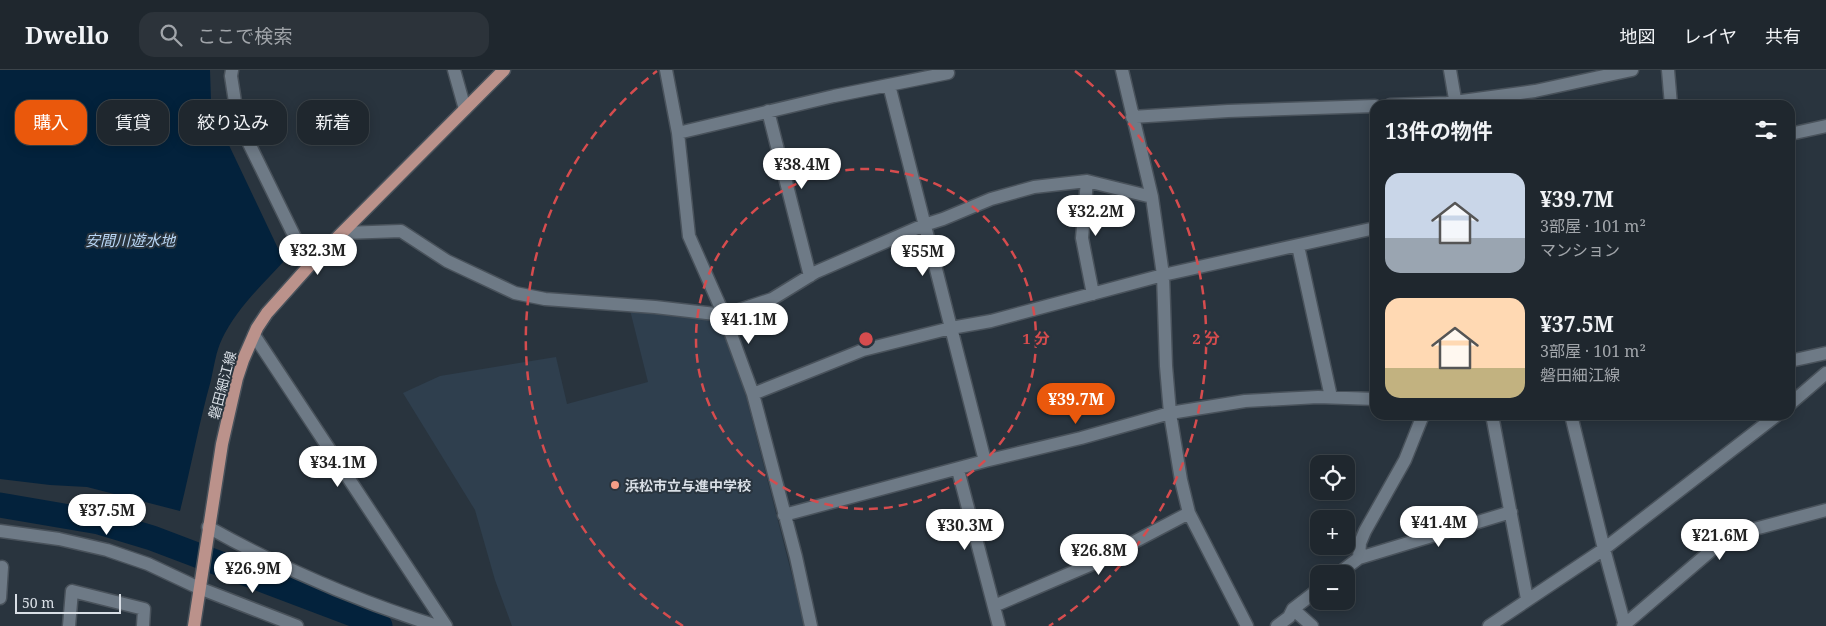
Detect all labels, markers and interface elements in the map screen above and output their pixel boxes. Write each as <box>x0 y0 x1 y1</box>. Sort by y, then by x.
search box <box>139 12 489 57</box>
text: Dwello <box>25 18 109 51</box>
icon: search <box>157 21 185 49</box>
text: ここで検索 <box>197 23 292 49</box>
text: 地図 <box>1620 24 1656 48</box>
text: レイヤ <box>1684 24 1737 48</box>
text: 共有 <box>1765 24 1801 48</box>
chip: 購入 <box>15 100 87 145</box>
chip: 賃貸 <box>97 100 169 145</box>
chip: 絞り込み <box>179 100 287 145</box>
chip: 新着 <box>297 100 369 145</box>
icon: filters <box>1752 116 1780 144</box>
text: 13件の物件 <box>1385 117 1493 145</box>
pin: ¥38.4M <box>761 148 843 190</box>
text: ¥38.4M <box>774 153 830 175</box>
text: ¥39.7M <box>1540 185 1614 213</box>
icon: home <box>1425 193 1485 253</box>
pin: ¥32.2M <box>1055 194 1137 237</box>
text: ¥32.2M <box>1068 200 1124 222</box>
text: 3部屋 · 101 m² <box>1540 215 1646 237</box>
water label: 安間川遊水地 <box>85 230 177 250</box>
pin: ¥32.3M <box>277 234 359 276</box>
pin: ¥55M <box>893 234 953 277</box>
text: ¥32.3M <box>290 239 346 261</box>
text: マンション <box>1540 239 1620 261</box>
text: ¥55M <box>902 240 944 262</box>
pin: ¥41.1M <box>708 302 790 345</box>
text: ¥41.1M <box>721 308 777 330</box>
text: ¥37.5M <box>1540 310 1614 338</box>
icon: home <box>1425 318 1485 378</box>
text: 1 分 <box>1022 328 1050 348</box>
text: 2 分 <box>1192 328 1220 348</box>
centre of rings <box>857 330 875 348</box>
text: 3部屋 · 101 m² <box>1540 340 1646 362</box>
street label: 磐田細江線 <box>204 349 240 421</box>
text: 磐田細江線 <box>1540 364 1620 386</box>
pin: ¥39.7M <box>1035 382 1117 425</box>
text: ¥39.7M <box>1048 388 1104 410</box>
pin: ¥34.1M <box>297 446 379 488</box>
text: ¥34.1M <box>310 451 366 473</box>
map controls <box>1310 455 1355 610</box>
button: locate <box>1310 455 1355 500</box>
place label: 浜松市立与進中学校 <box>625 476 751 495</box>
marker: 浜松市立与進中学校 <box>609 479 621 491</box>
pin: ¥37.5M <box>66 494 148 536</box>
text: ¥37.5M <box>79 499 135 521</box>
pin: ¥41.4M <box>1398 506 1480 548</box>
pin: ¥30.3M <box>924 508 1006 551</box>
button: + <box>1310 510 1355 555</box>
text: ¥41.4M <box>1411 511 1467 533</box>
text: ¥30.3M <box>937 514 993 536</box>
pin: ¥21.6M <box>1679 518 1761 561</box>
text: ¥21.6M <box>1692 524 1748 546</box>
pin: ¥26.8M <box>1058 534 1140 576</box>
text: ¥26.8M <box>1071 539 1127 561</box>
pin: ¥26.9M <box>212 552 294 594</box>
text: ¥26.9M <box>225 557 281 579</box>
button: − <box>1310 565 1355 610</box>
scale bar <box>15 591 121 614</box>
text: 50 m <box>22 593 55 612</box>

